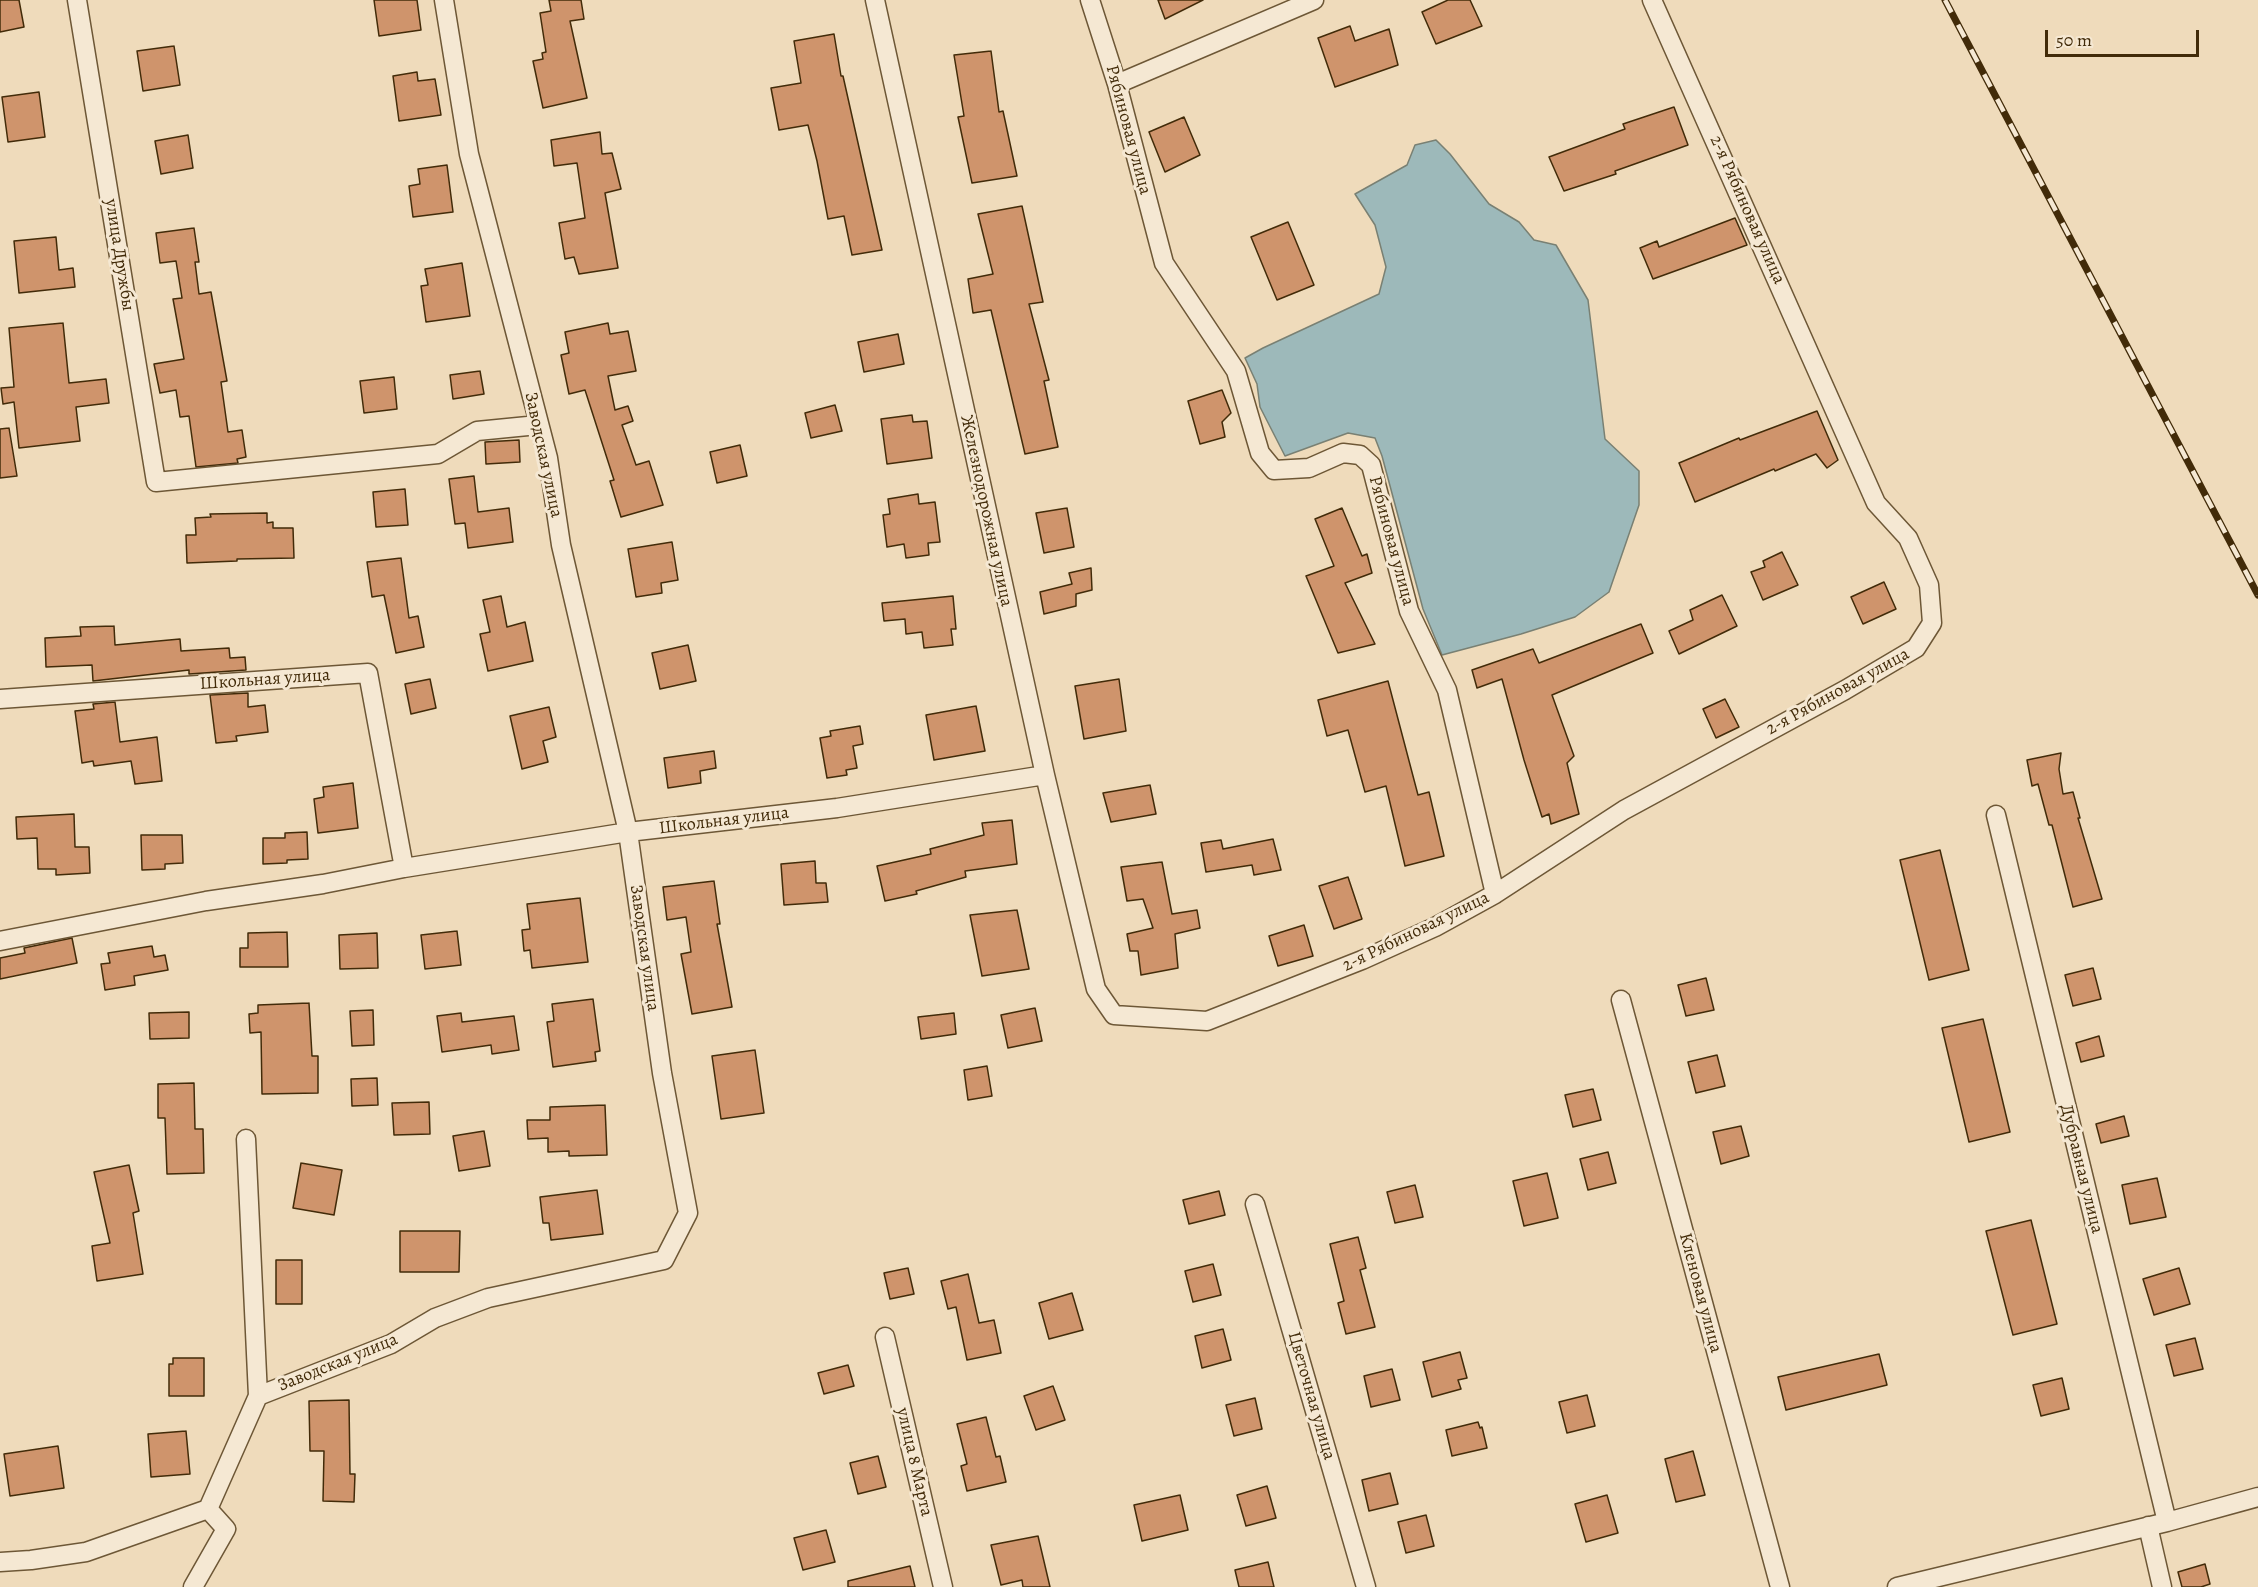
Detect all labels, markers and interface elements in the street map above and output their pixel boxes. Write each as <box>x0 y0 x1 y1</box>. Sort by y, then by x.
scale bar <box>2048 18 2202 56</box>
text: 50 m <box>2056 28 2092 52</box>
street label: Рябиновая улица <box>1100 63 1156 197</box>
street label: 2-я Рябиновая улица <box>1704 132 1790 288</box>
street label: улица Дружбы <box>99 197 139 313</box>
street label: Заводская улица <box>519 390 567 520</box>
street label: Железнодорожная улица <box>955 413 1017 609</box>
street label: Рябиновая улица <box>1363 474 1419 608</box>
street label: 2-я Рябиновая улица <box>1763 644 1913 740</box>
street label: Школьная улица <box>199 665 331 695</box>
street label: Школьная улица <box>658 802 790 840</box>
street label: Заводская улица <box>624 883 664 1013</box>
street label: 2-я Рябиновая улица <box>1339 887 1493 977</box>
street label: Дубравная улица <box>2055 1102 2107 1236</box>
street label: Кленовая улица <box>1674 1231 1726 1355</box>
street label: Заводская улица <box>275 1329 401 1397</box>
street label: Цветочная улица <box>1282 1329 1340 1463</box>
street label: улица 8 Марта <box>891 1406 937 1518</box>

